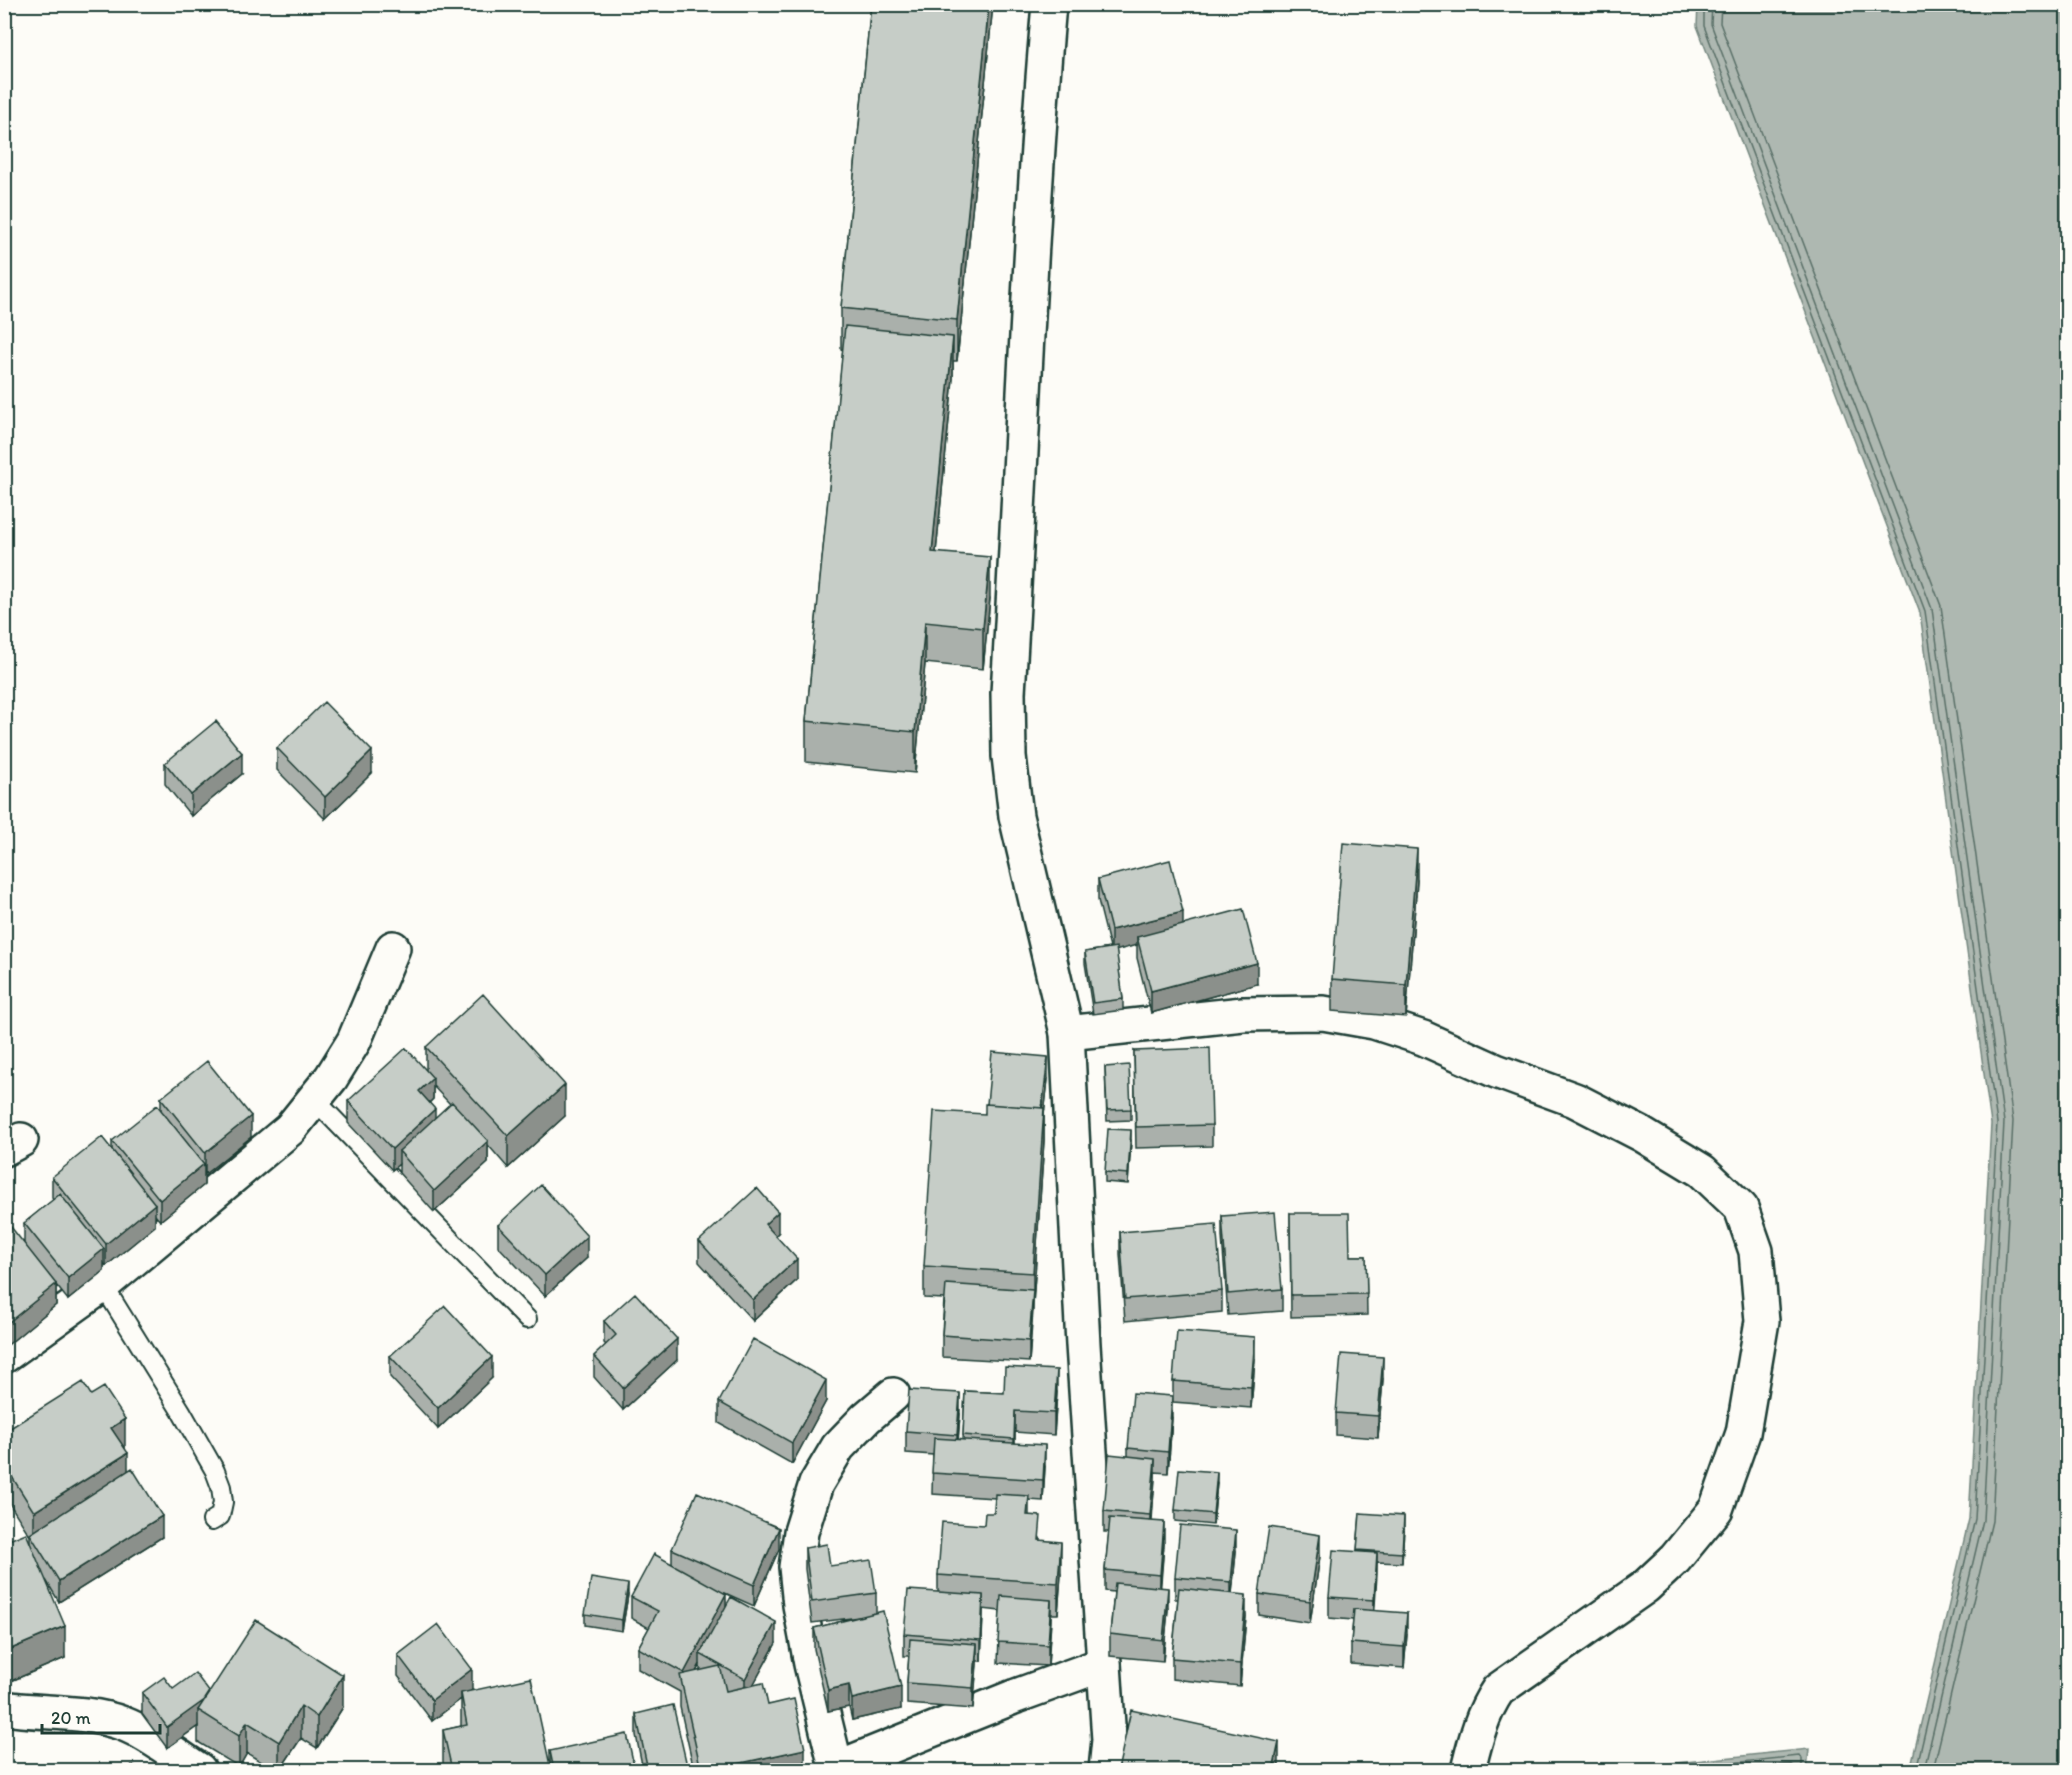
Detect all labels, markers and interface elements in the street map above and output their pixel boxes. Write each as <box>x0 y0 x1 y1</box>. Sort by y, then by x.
scale bar <box>42 1697 160 1735</box>
text: 20 m <box>51 1707 91 1729</box>

